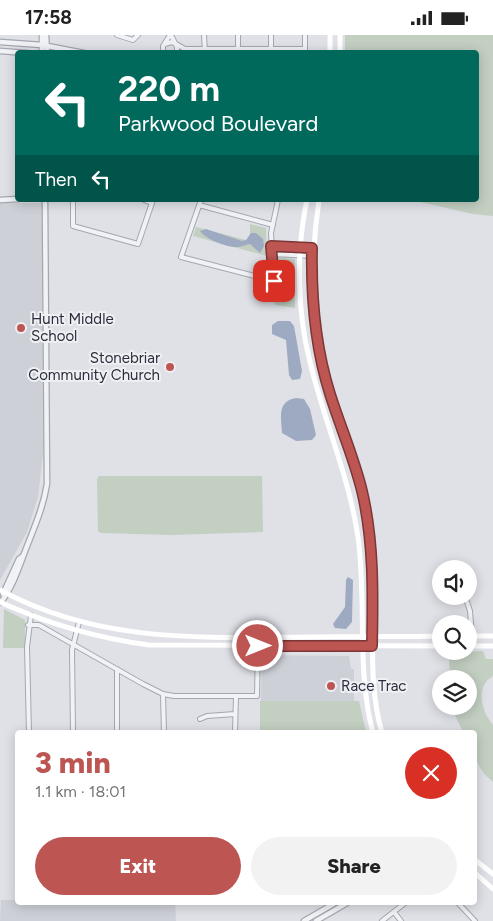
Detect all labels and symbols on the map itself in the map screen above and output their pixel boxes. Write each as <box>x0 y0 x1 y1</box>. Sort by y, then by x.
pin <box>253 260 295 302</box>
place label: Hunt Middle School <box>31 310 114 345</box>
marker: Hunt Middle School <box>15 322 27 334</box>
place label: Stonebriar Community Church <box>28 349 160 384</box>
marker: Stonebriar Community Church <box>164 361 176 373</box>
position arrow <box>231 619 283 671</box>
place label: Race Trac <box>341 677 406 695</box>
marker: Race Trac <box>325 680 337 692</box>

